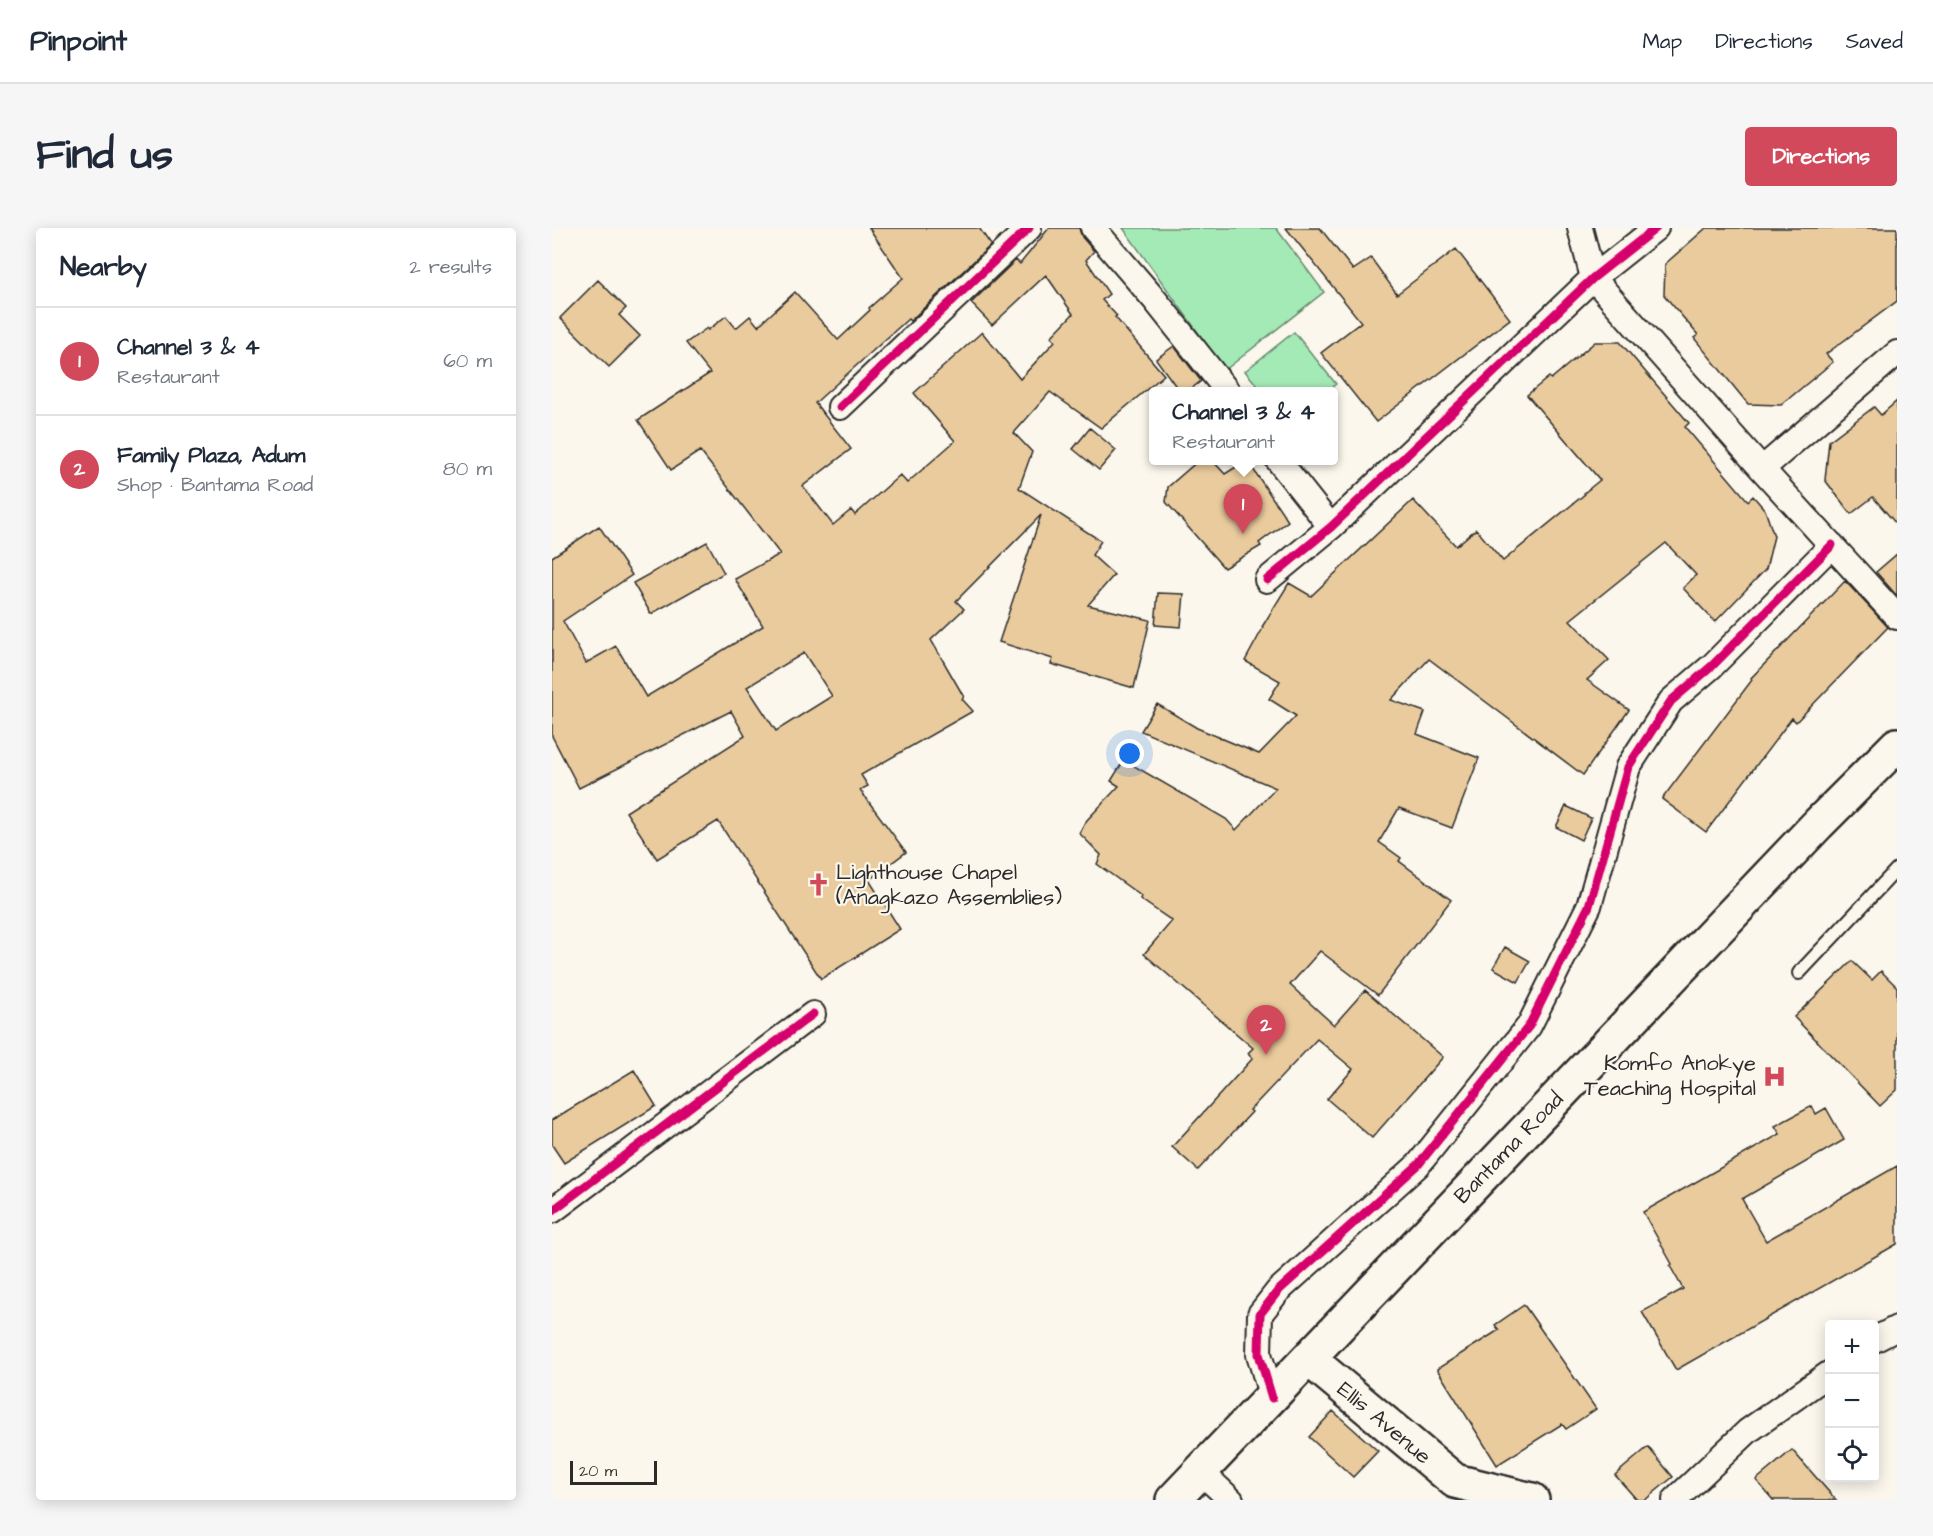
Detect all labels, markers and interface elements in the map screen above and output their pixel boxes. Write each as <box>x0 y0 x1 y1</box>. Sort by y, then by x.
text: Pinpoint <box>30 22 127 61</box>
text: Map <box>1642 27 1682 56</box>
text: Directions <box>1715 27 1813 56</box>
text: Saved <box>1846 27 1903 56</box>
text: Find us <box>36 127 173 185</box>
button: Directions <box>1745 127 1897 186</box>
text: Nearby <box>60 249 147 285</box>
text: 2 results <box>409 253 492 281</box>
text: Channel 3 & 4 <box>117 332 259 363</box>
text: 1 <box>78 347 81 375</box>
text: 60 m <box>443 347 492 375</box>
text: Restaurant <box>117 363 220 391</box>
popup <box>1149 387 1338 465</box>
text: Channel 3 & 4 <box>1172 397 1315 428</box>
text: Restaurant <box>1172 428 1275 456</box>
text: Family Plaza, Adum <box>117 440 305 471</box>
text: 2 <box>74 455 85 483</box>
text: 80 m <box>443 455 492 483</box>
text: Shop · Bantama Road <box>117 471 313 499</box>
pin: 1 <box>1224 484 1262 534</box>
your location <box>1115 739 1144 768</box>
place label: Lighthouse Chapel (Anagkazo Assemblies) <box>836 857 1062 914</box>
church icon: Lighthouse Chapel (Anagkazo Assemblies) <box>805 872 831 898</box>
pin: 2 <box>1246 1006 1286 1055</box>
place label: Komfo Anokye Teaching Hospital <box>1584 1048 1756 1105</box>
hospital icon: Komfo Anokye Teaching Hospital <box>1761 1063 1787 1089</box>
street label: Bantama Road <box>1447 1085 1571 1211</box>
map controls <box>1825 1320 1879 1482</box>
button: + <box>1825 1320 1879 1374</box>
street label: Ellis Avenue <box>1330 1374 1438 1472</box>
button: − <box>1825 1374 1879 1428</box>
button: locate <box>1825 1428 1879 1482</box>
scale bar <box>570 1458 657 1486</box>
text: 20 m <box>579 1460 617 1482</box>

